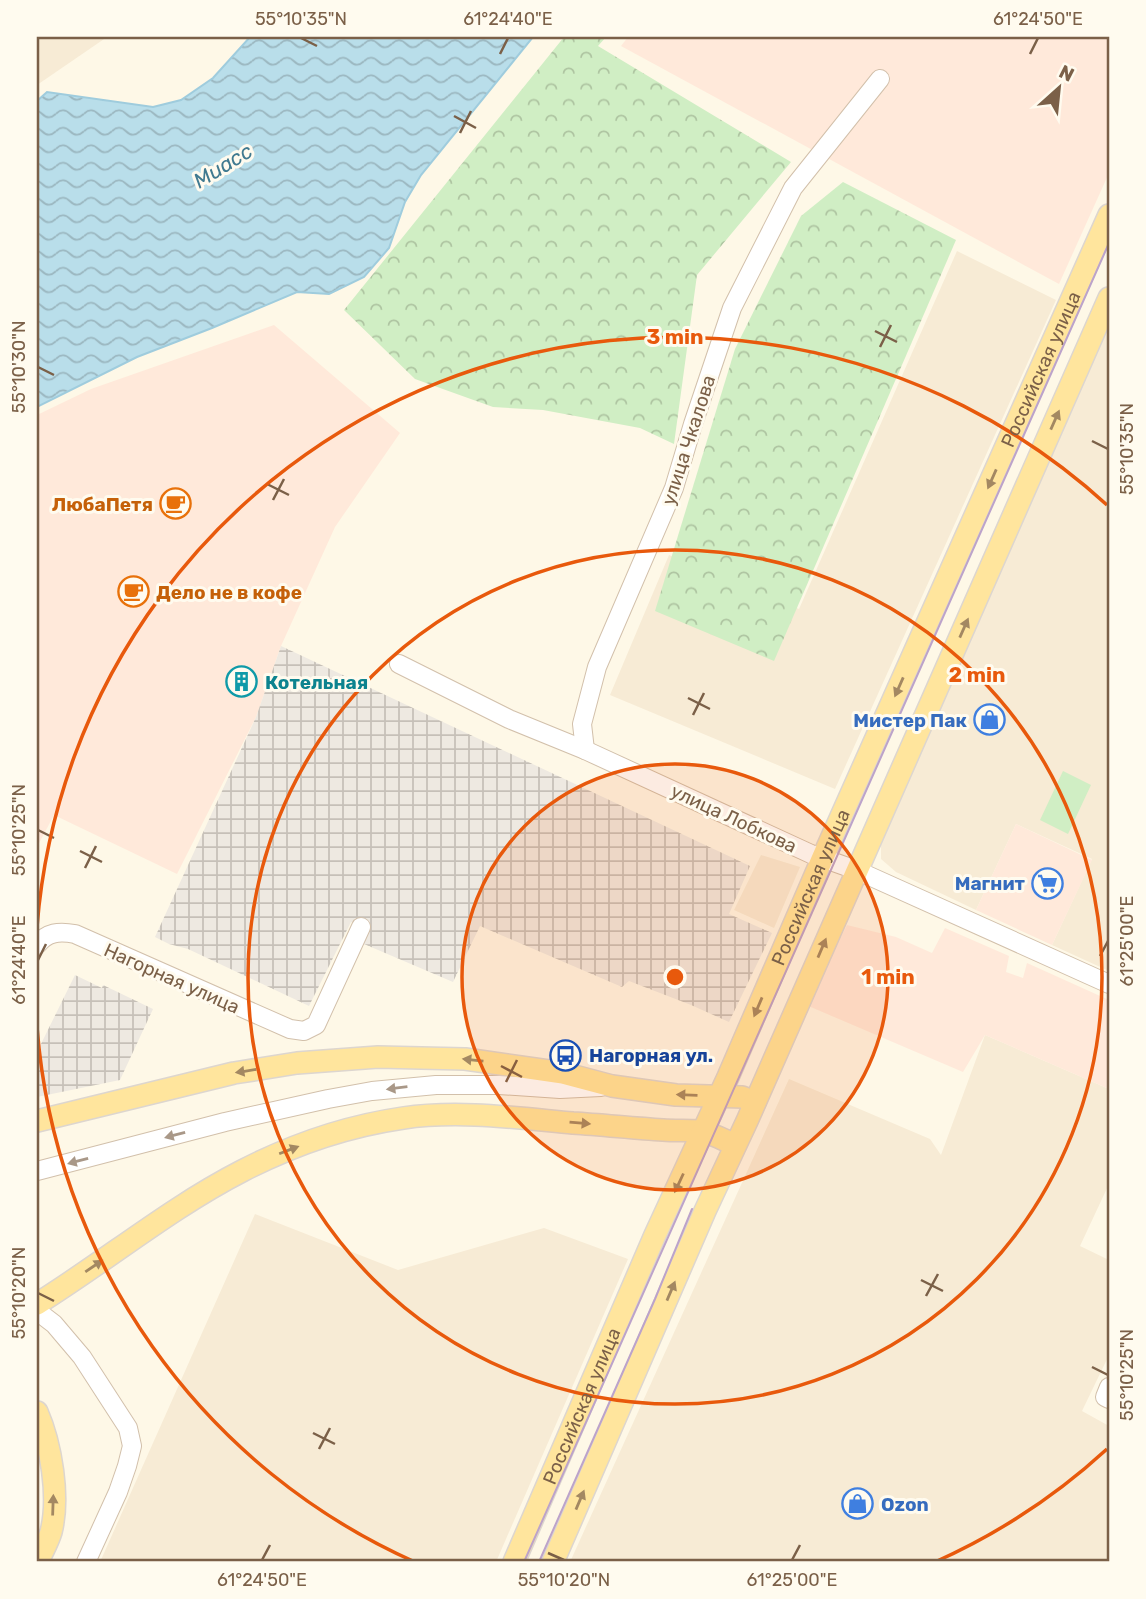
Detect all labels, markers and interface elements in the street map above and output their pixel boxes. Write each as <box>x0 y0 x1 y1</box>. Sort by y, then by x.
text: 55°10'35"N <box>255 8 347 30</box>
text: 61°24'40"E <box>463 8 553 30</box>
text: 61°24'50"E <box>993 8 1083 30</box>
north arrow <box>1024 52 1094 122</box>
text: N <box>1055 60 1078 87</box>
water label: Миасс <box>189 138 257 193</box>
street label: Российская улица <box>996 288 1086 451</box>
text: 55°10'30"N <box>8 321 30 413</box>
text: 3 min <box>646 324 704 349</box>
street label: улица Чкалова <box>657 372 720 508</box>
text: 55°10'35"N <box>1116 403 1138 495</box>
one-way arrow <box>1050 409 1061 430</box>
one-way arrow <box>986 469 998 489</box>
cafe icon: ЛюбаПетя <box>159 487 193 521</box>
place label: ЛюбаПетя <box>52 493 153 516</box>
cafe icon: Дело не в кофе <box>116 575 150 609</box>
place label: Дело не в кофе <box>156 581 302 604</box>
one-way arrow <box>958 618 970 638</box>
text: 2 min <box>949 662 1005 687</box>
building icon: Котельная <box>225 665 259 699</box>
place label: Котельная <box>265 671 368 694</box>
one-way arrow <box>893 676 904 697</box>
shop icon: Мистер Пак <box>973 703 1007 737</box>
place label: Мистер Пак <box>853 709 967 732</box>
street label: улица Лобкова <box>667 779 800 858</box>
text: 55°10'25"N <box>8 784 30 876</box>
street label: Российская улица <box>767 806 855 969</box>
supermarket icon: Магнит <box>1031 866 1065 900</box>
place label: Магнит <box>955 872 1026 895</box>
text: 61°25'00"E <box>1116 896 1138 986</box>
text: 61°24'40"E <box>8 915 30 1005</box>
one-way arrow <box>817 937 828 958</box>
street label: Нагорная улица <box>100 938 243 1019</box>
text: 1 min <box>861 964 915 989</box>
centre of rings <box>663 965 687 989</box>
one-way arrow <box>752 997 764 1017</box>
bus stop icon: Нагорная ул. <box>549 1038 583 1072</box>
place label: Нагорная ул. <box>589 1044 713 1067</box>
one-way arrow <box>462 1054 484 1065</box>
one-way arrow <box>235 1066 257 1077</box>
one-way arrow <box>386 1083 408 1094</box>
one-way arrow <box>676 1089 698 1101</box>
one-way arrow <box>569 1118 591 1129</box>
one-way arrow <box>163 1130 185 1141</box>
one-way arrow <box>278 1145 299 1156</box>
one-way arrow <box>67 1156 88 1166</box>
one-way arrow <box>673 1173 684 1193</box>
text: 55°10'20"N <box>8 1247 30 1339</box>
one-way arrow <box>84 1260 103 1273</box>
one-way arrow <box>665 1280 676 1301</box>
street label: Российская улица <box>538 1324 626 1488</box>
text: 55°10'25"N <box>1116 1329 1138 1421</box>
shop icon: Ozon <box>841 1487 875 1521</box>
one-way arrow <box>575 1489 586 1510</box>
place label: Ozon <box>881 1493 929 1516</box>
one-way arrow <box>47 1494 59 1516</box>
text: 61°24'50"E <box>217 1569 307 1591</box>
text: 55°10'20"N <box>518 1569 610 1591</box>
text: 61°25'00"E <box>747 1569 837 1591</box>

